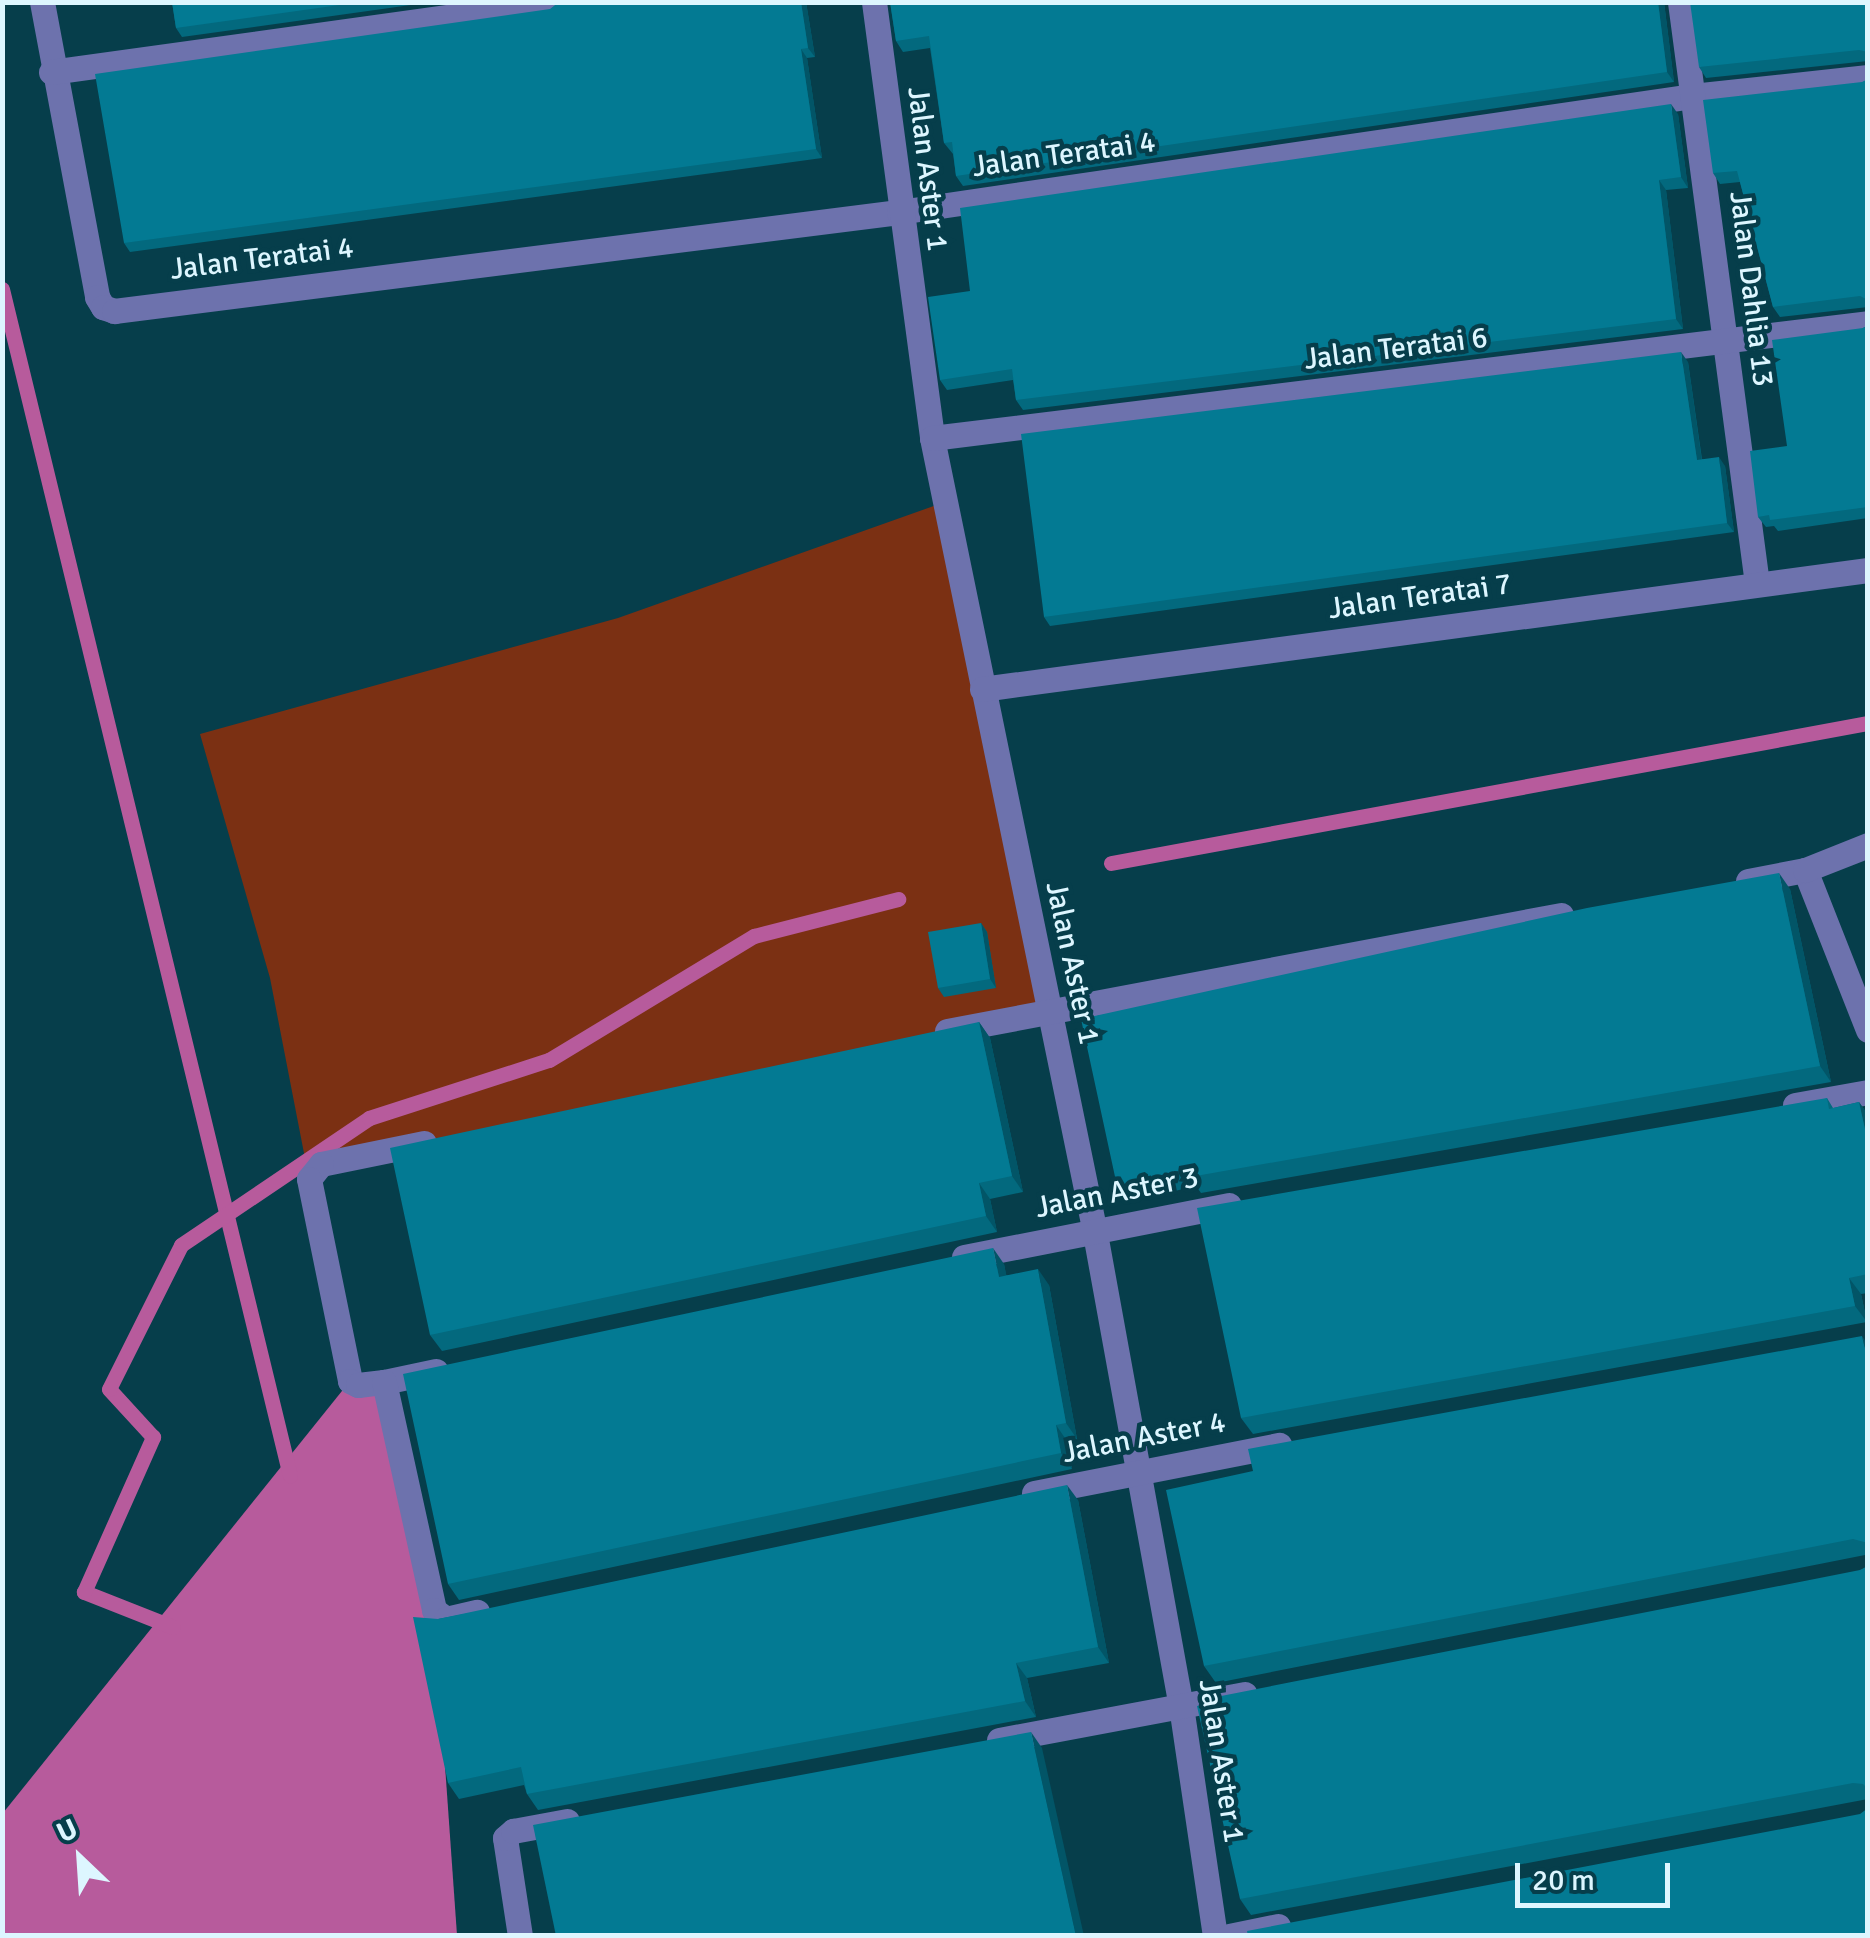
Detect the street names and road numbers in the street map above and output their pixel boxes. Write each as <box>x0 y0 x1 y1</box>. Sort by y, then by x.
street label: Jalan Aster 1 <box>899 85 955 253</box>
street label: Jalan Teratai 4 <box>970 124 1158 186</box>
street label: Jalan Dahlia 13 <box>1721 189 1781 389</box>
street label: Jalan Teratai 4 <box>168 230 356 288</box>
street label: Jalan Teratai 6 <box>1302 320 1490 378</box>
street label: Jalan Teratai 7 <box>1326 566 1514 628</box>
street label: Jalan Aster 1 <box>1037 878 1107 1048</box>
street label: Jalan Aster 3 <box>1032 1160 1202 1226</box>
street label: Jalan Aster 4 <box>1059 1405 1229 1471</box>
street label: Jalan Aster 1 <box>1190 1676 1252 1846</box>

